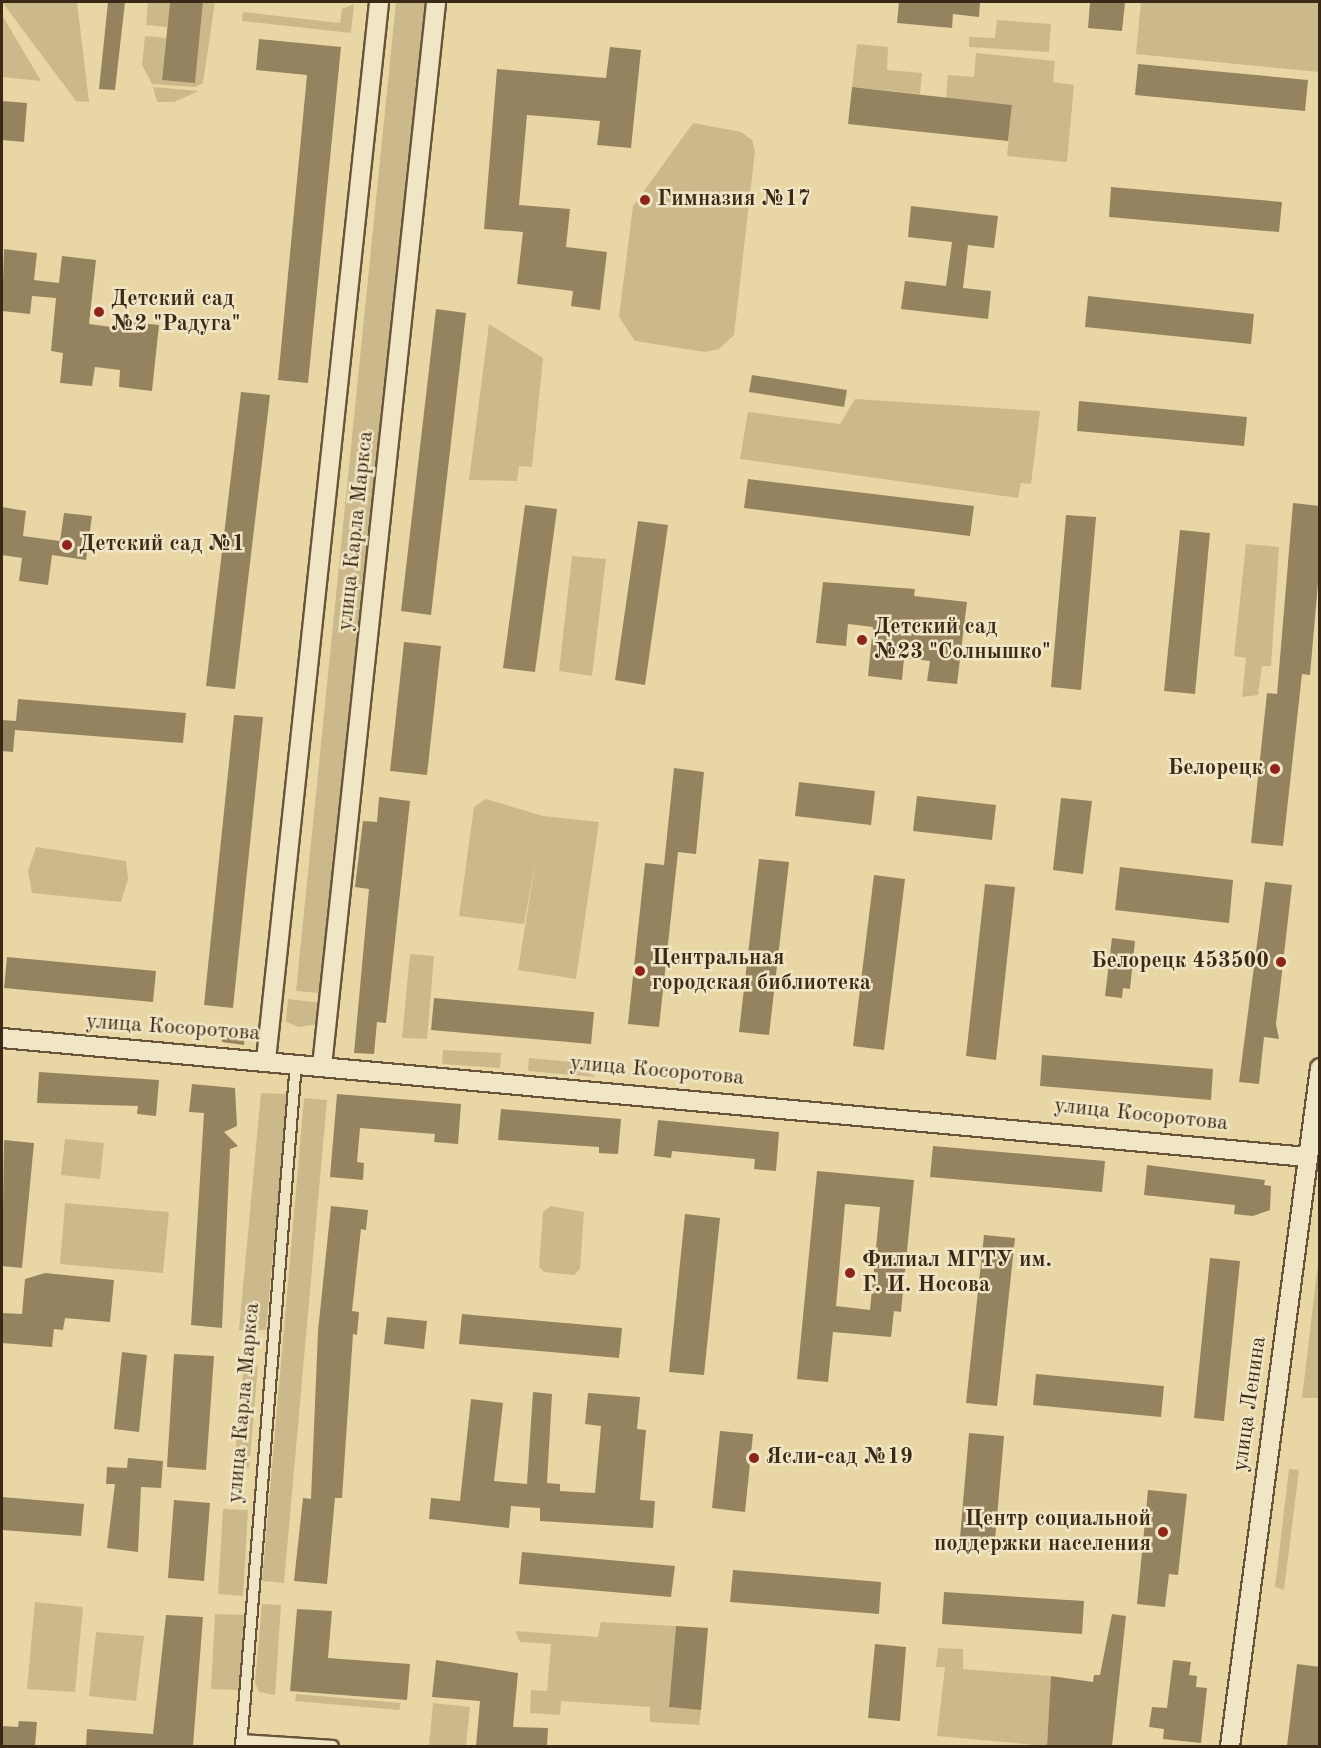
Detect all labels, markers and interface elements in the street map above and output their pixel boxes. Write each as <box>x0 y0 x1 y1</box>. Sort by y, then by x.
place label: Гимназия №17 <box>657 187 811 213</box>
marker: Гимназия №17 <box>638 193 652 207</box>
place label: Детский сад №2 "Радуга" <box>111 286 240 338</box>
marker: Детский сад №2 "Радуга" <box>92 305 106 319</box>
street label: улица Карла Маркса <box>332 430 380 632</box>
place label: Детский сад №1 <box>79 532 245 558</box>
marker: Детский сад №1 <box>60 538 74 552</box>
place label: Детский сад №23 "Солнышко" <box>874 614 1051 666</box>
marker: Детский сад №23 "Солнышко" <box>855 633 869 647</box>
place label: Белорецк <box>1168 756 1263 782</box>
marker: Белорецк <box>1268 762 1282 776</box>
place label: Центральная городская библиотека <box>652 945 871 996</box>
place label: Белорецк 453500 <box>1091 949 1269 975</box>
marker: Белорецк 453500 <box>1274 955 1288 969</box>
marker: Центральная городская библиотека <box>633 964 647 978</box>
street label: улица Косоротова <box>85 1009 261 1047</box>
street label: улица Косоротова <box>569 1050 745 1092</box>
street label: улица Косоротова <box>1053 1093 1229 1137</box>
place label: Филиал МГТУ им. Г. И. Носова <box>862 1247 1052 1298</box>
marker: Филиал МГТУ им. Г. И. Носова <box>843 1266 857 1280</box>
street label: улица Карла Маркса <box>222 1302 266 1504</box>
street label: улица Ленина <box>1227 1335 1273 1473</box>
place label: Ясли-сад №19 <box>766 1445 913 1471</box>
marker: Ясли-сад №19 <box>747 1451 761 1465</box>
place label: Центр социальной поддержки населения <box>934 1506 1151 1558</box>
marker: Центр социальной поддержки населения <box>1156 1525 1170 1539</box>

